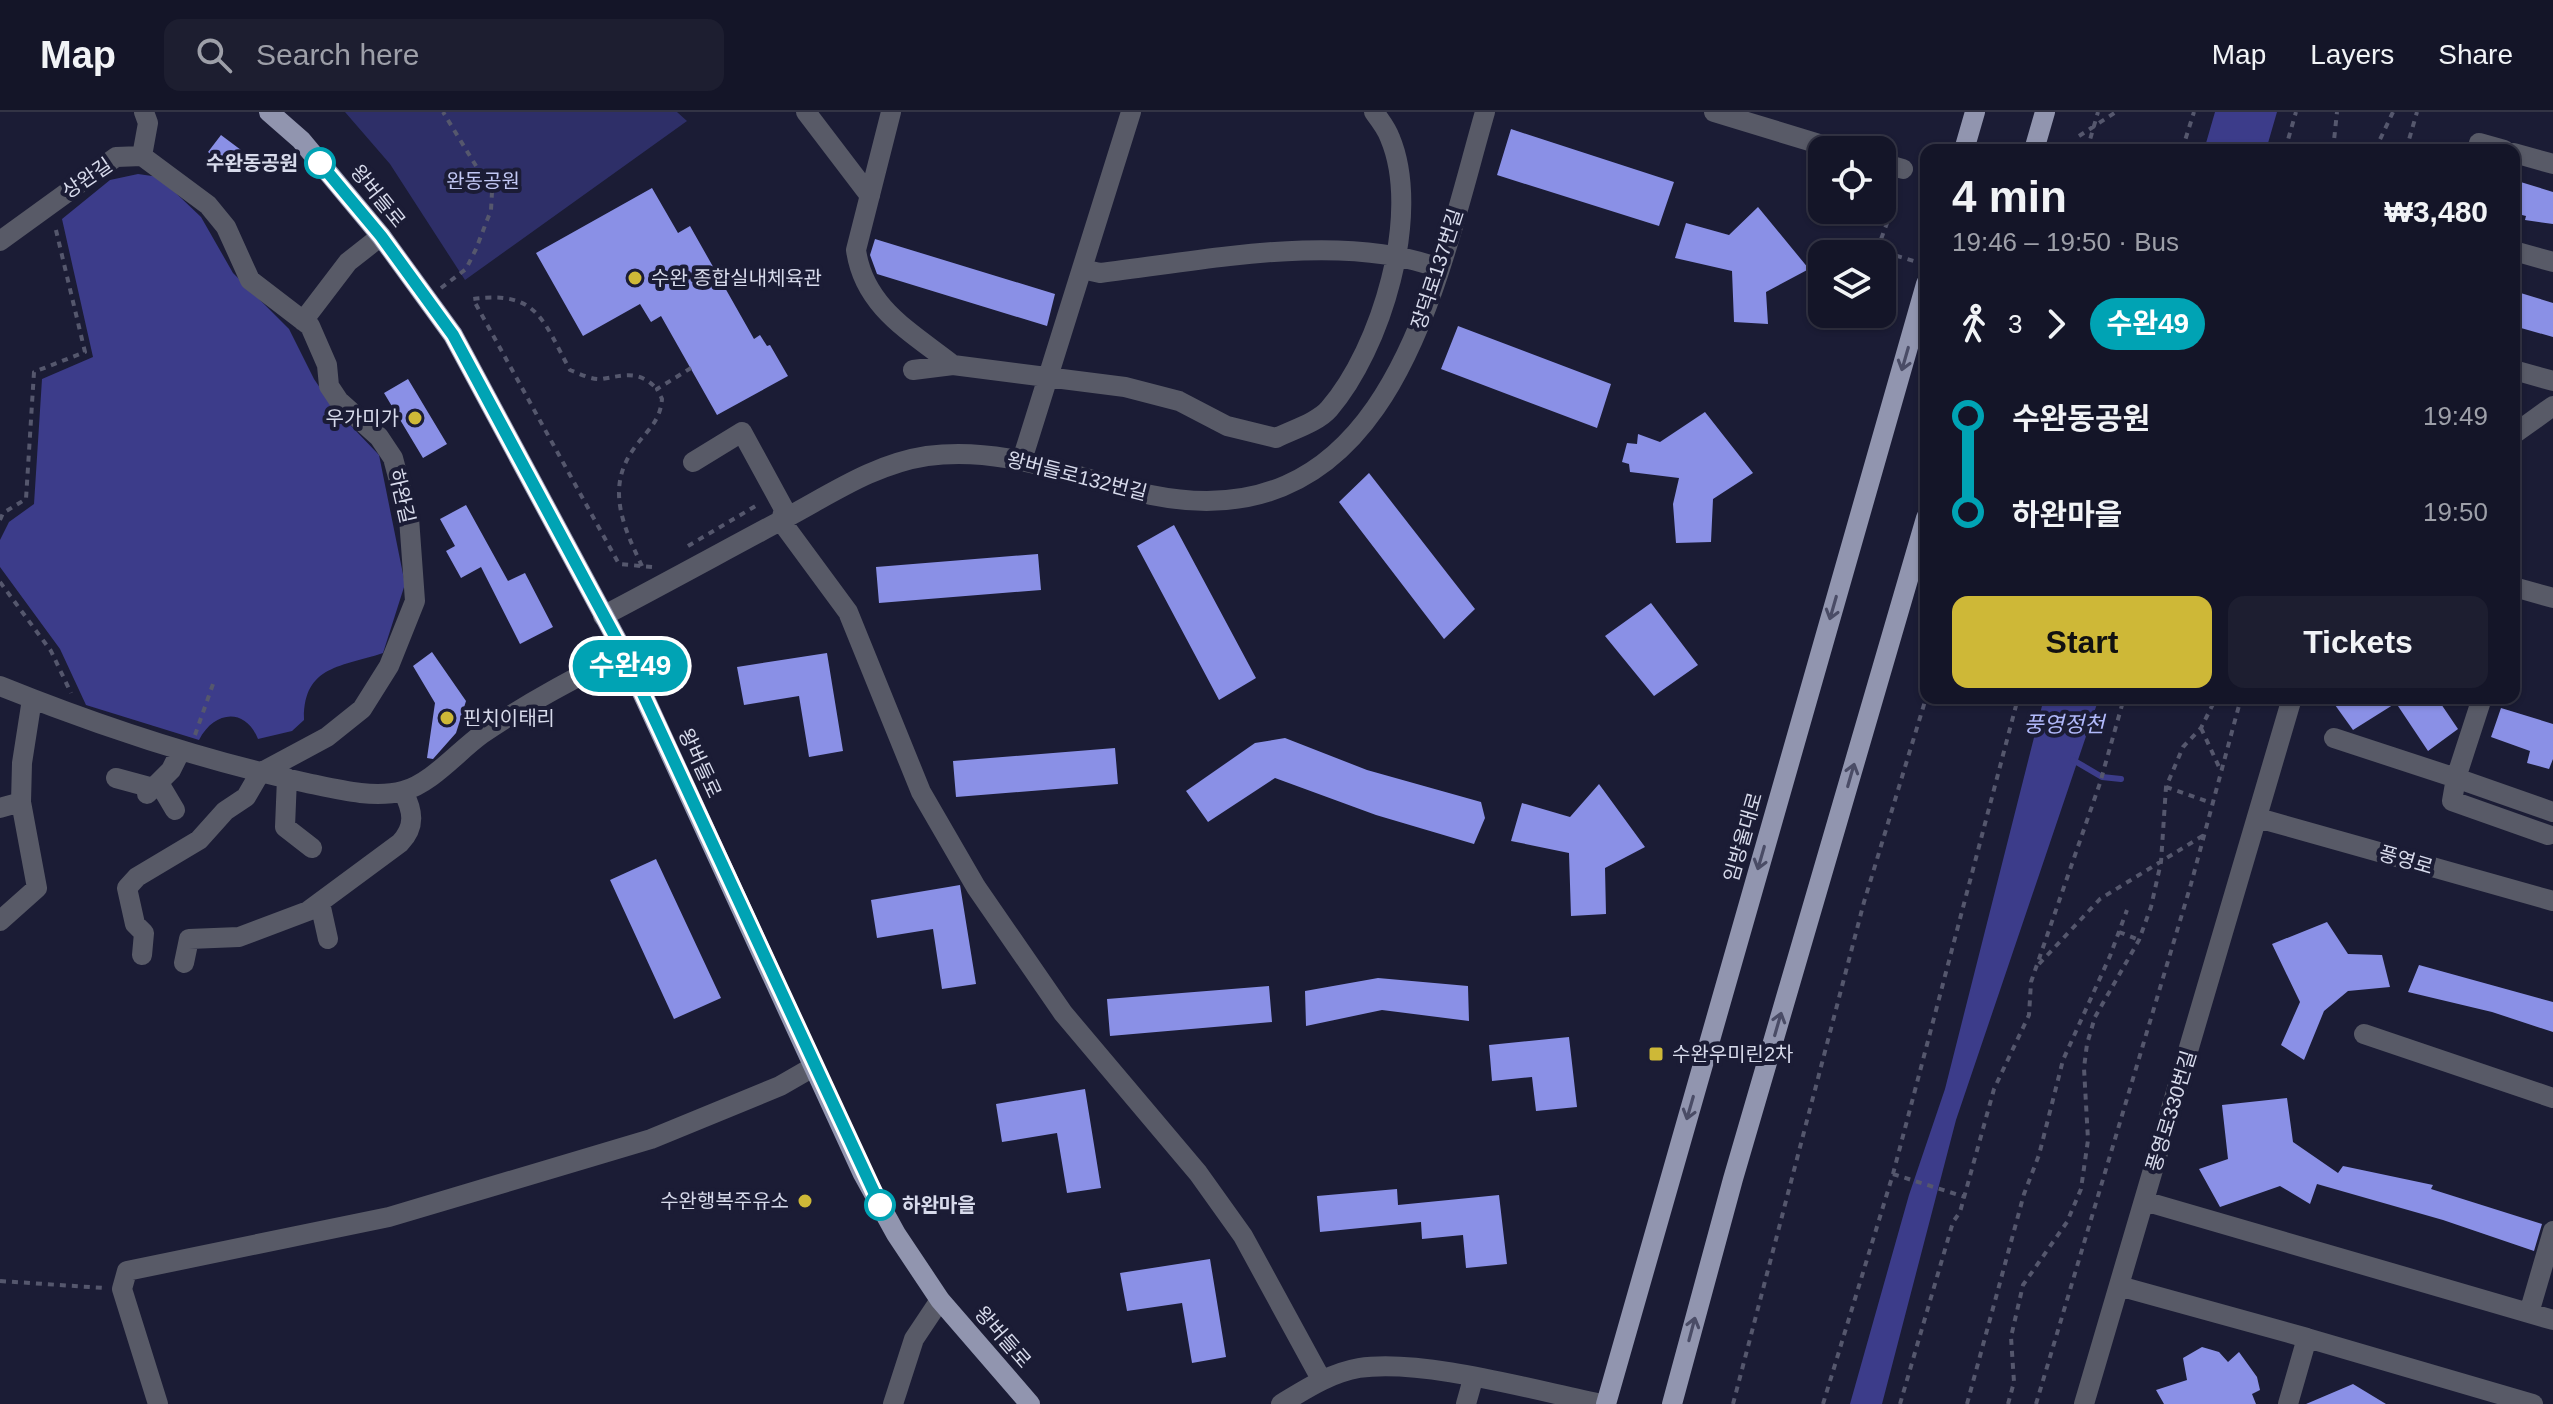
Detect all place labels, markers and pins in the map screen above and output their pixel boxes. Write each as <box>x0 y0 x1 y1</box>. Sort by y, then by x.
marker: 수완동공원 <box>305 148 335 178</box>
place label: 수완동공원 <box>206 152 298 174</box>
place label: 수완 종합실내체육관 <box>651 267 822 289</box>
marker: 수완 종합실내체육관 <box>626 269 644 287</box>
place label: 우가미가 <box>325 407 399 429</box>
marker: 우가미가 <box>406 409 424 427</box>
place label: 핀치이태리 <box>463 707 555 729</box>
marker: 핀치이태리 <box>438 709 456 727</box>
place label: 수완우미린2차 <box>1672 1043 1794 1065</box>
marker: 수완우미린2차 <box>1647 1045 1665 1063</box>
place label: 수완행복주유소 <box>660 1190 789 1212</box>
marker: 하완마을 <box>865 1190 895 1220</box>
marker: 수완행복주유소 <box>796 1192 814 1210</box>
place label: 하완마을 <box>902 1194 976 1216</box>

